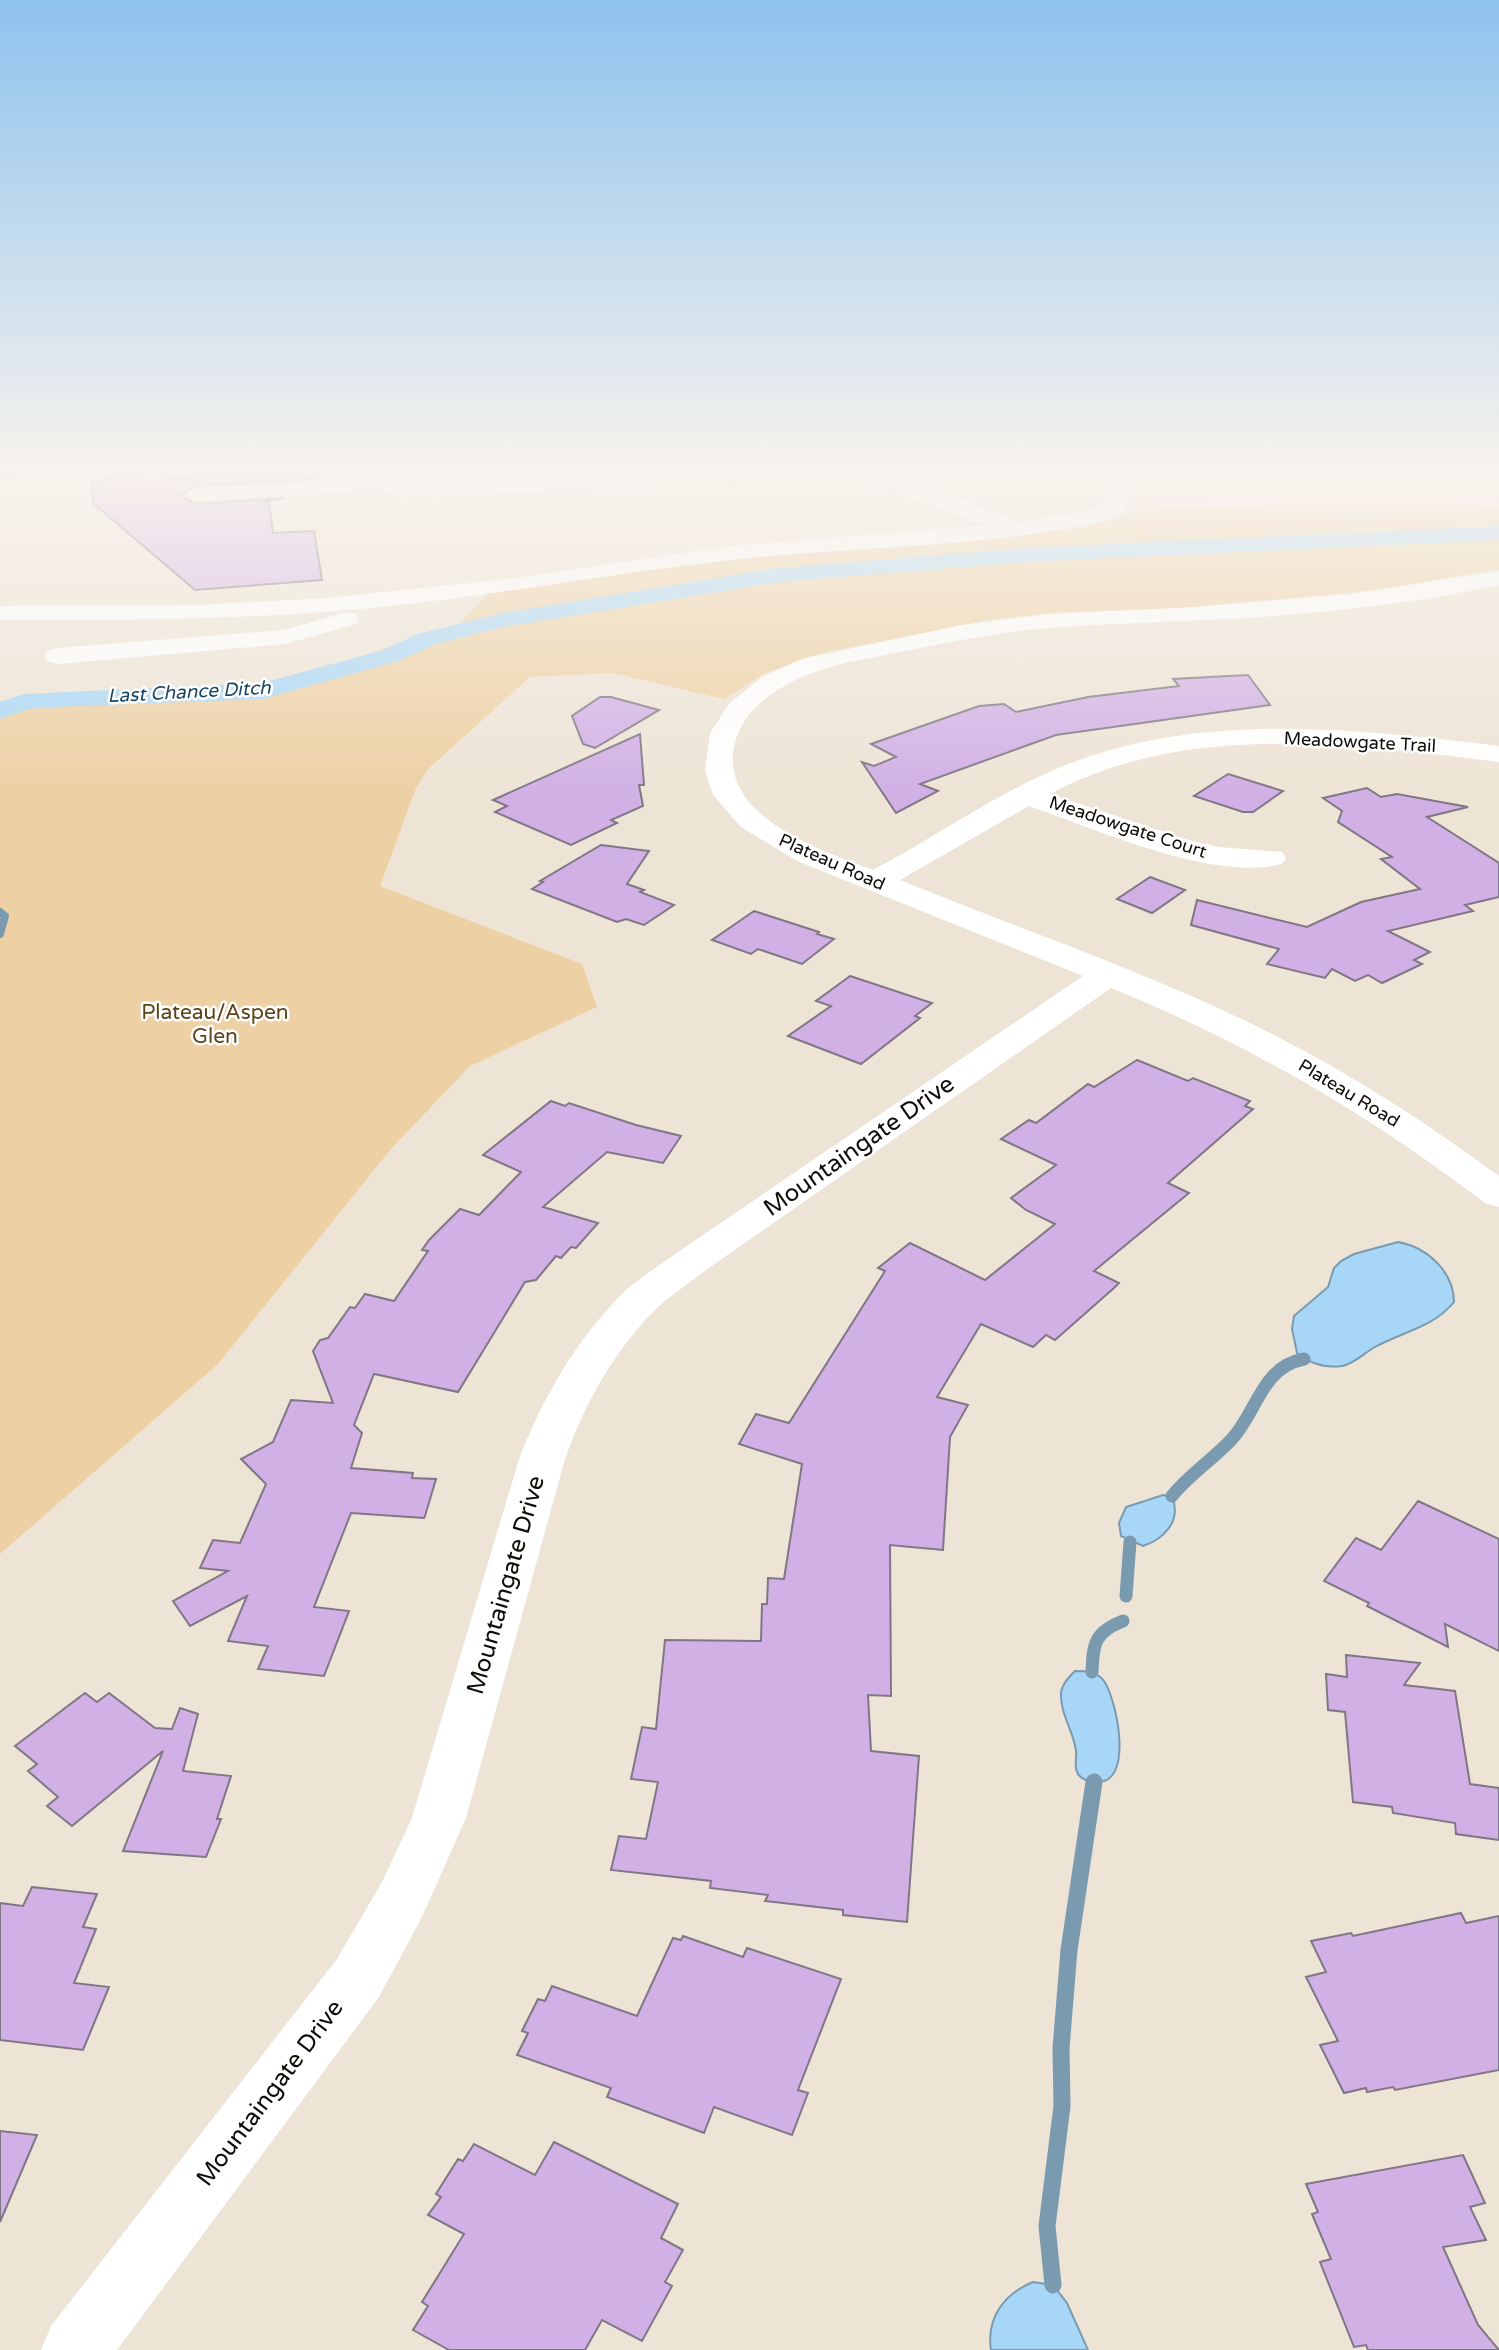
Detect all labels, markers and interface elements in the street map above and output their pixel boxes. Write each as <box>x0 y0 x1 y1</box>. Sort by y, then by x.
water label: Last Chance Ditch <box>107 677 272 707</box>
street label: Meadowgate Trail <box>1283 727 1437 757</box>
street label: Meadowgate Court <box>1046 791 1210 863</box>
street label: Plateau Road <box>775 829 889 895</box>
park label: Plateau/Aspen Glen <box>141 1000 289 1049</box>
street label: Plateau Road <box>1294 1054 1404 1132</box>
street label: Mountaingate Drive <box>758 1069 960 1223</box>
street label: Mountaingate Drive <box>461 1472 551 1698</box>
street label: Mountaingate Drive <box>190 1994 350 2192</box>

